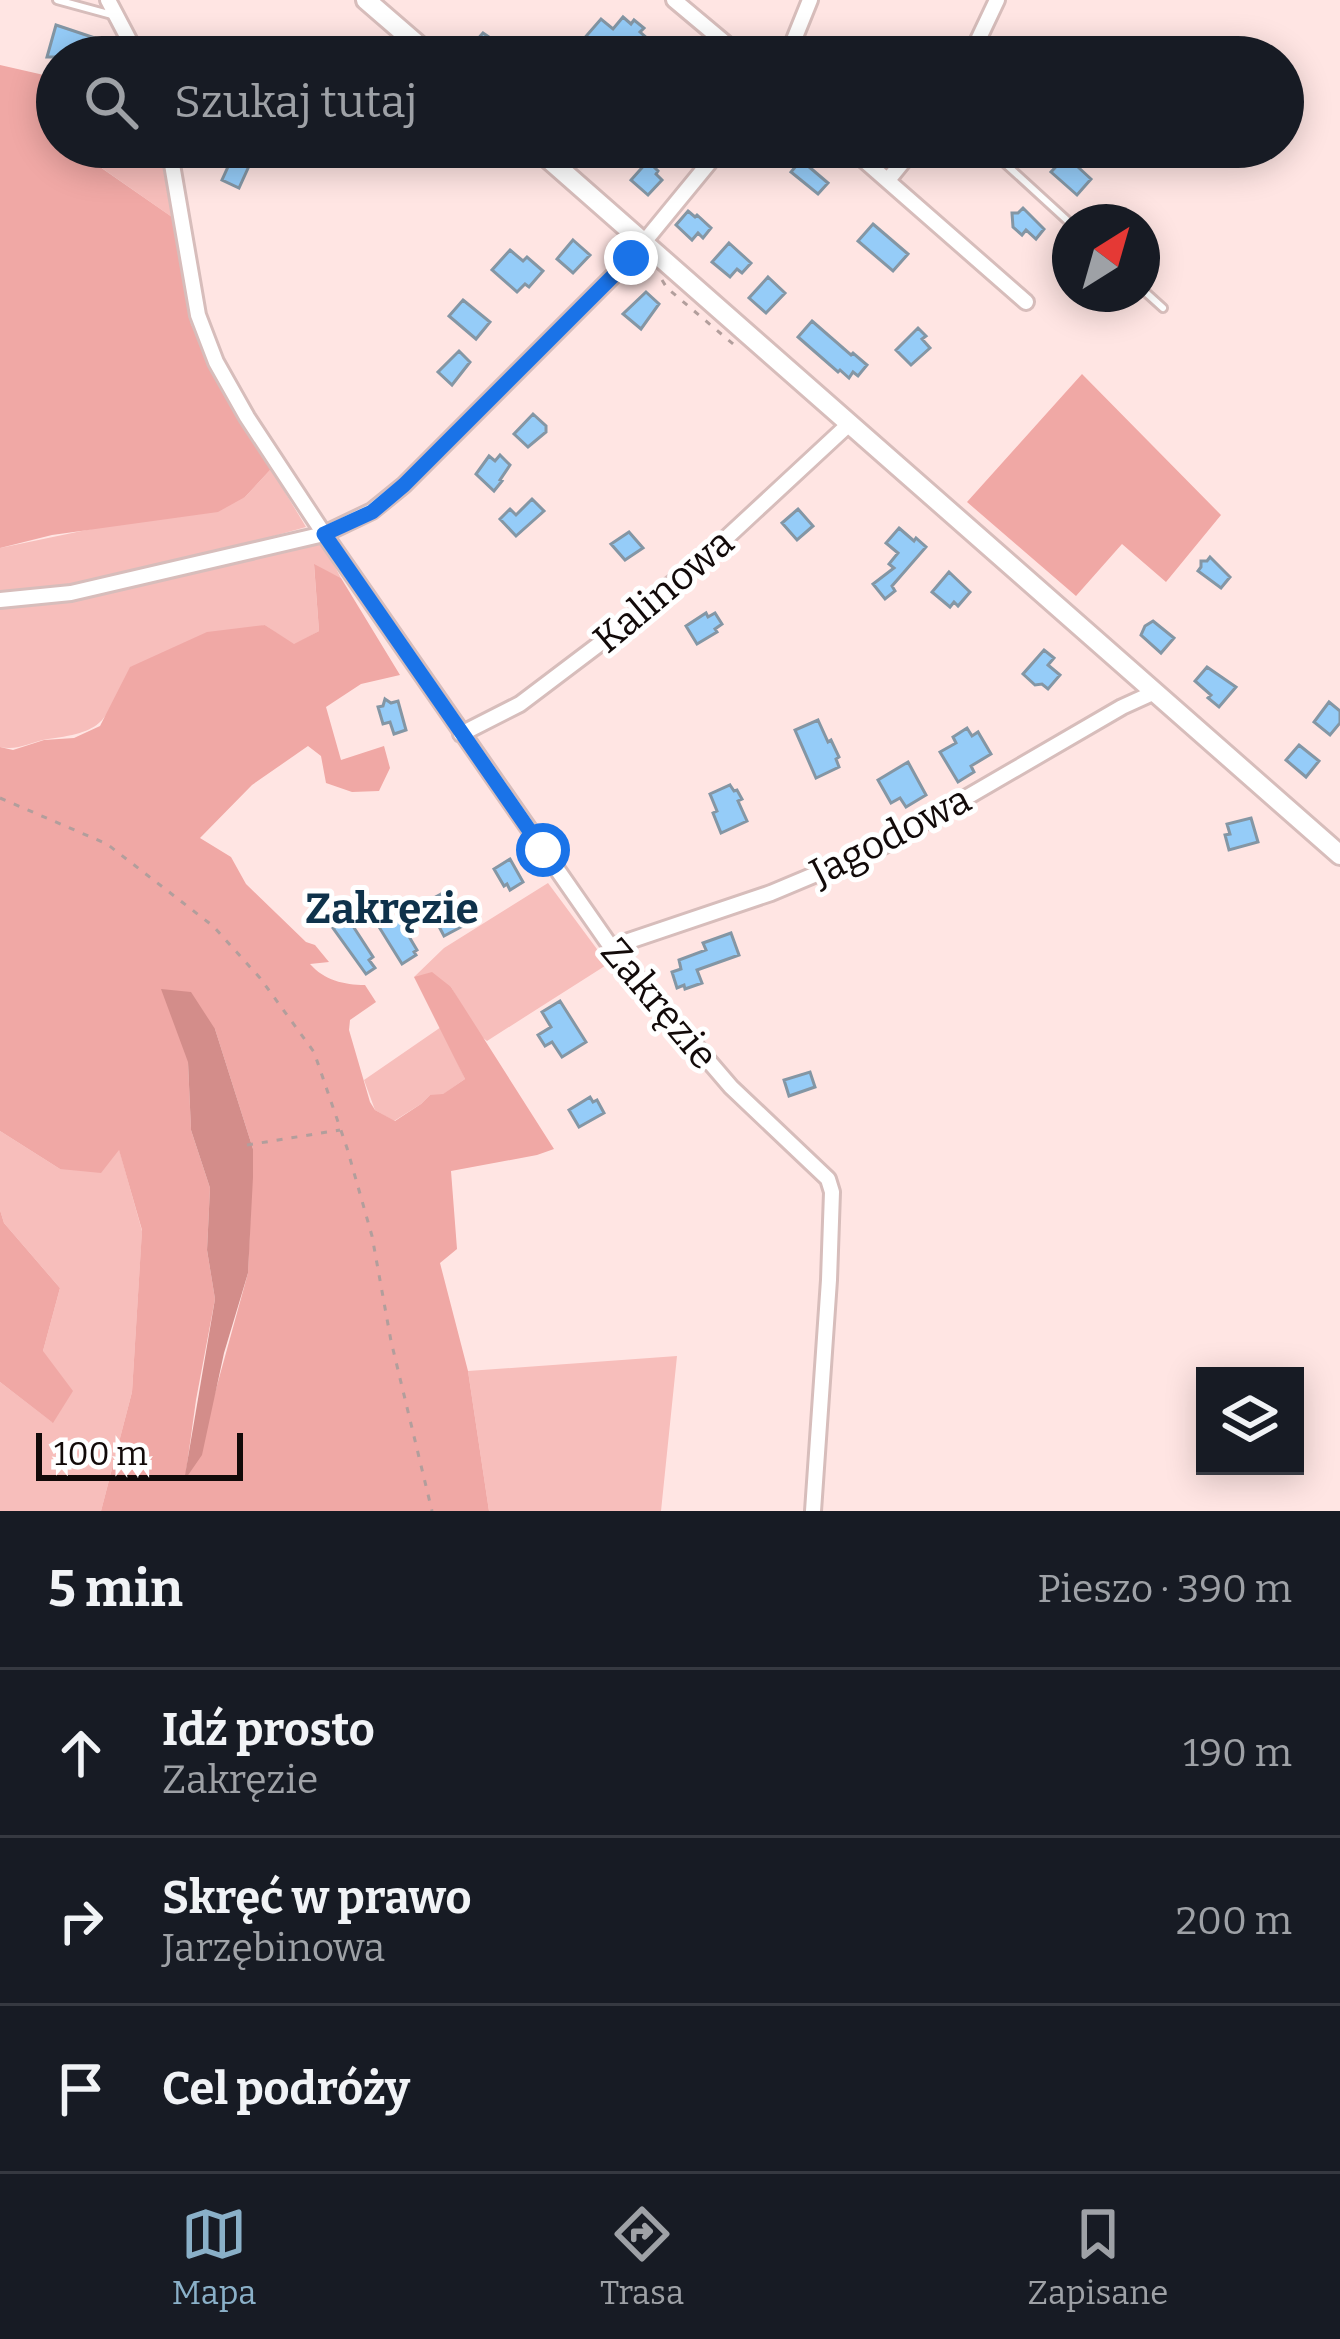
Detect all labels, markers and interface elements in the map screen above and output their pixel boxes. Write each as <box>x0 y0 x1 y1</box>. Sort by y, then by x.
search box <box>36 36 1304 168</box>
icon: search <box>78 69 144 135</box>
text: Szukaj tutaj <box>174 75 417 129</box>
north arrow <box>1052 204 1160 312</box>
route end <box>604 231 658 285</box>
street label: Kalinowa <box>584 519 743 662</box>
street label: Jagodowa <box>802 776 978 896</box>
route start <box>516 823 570 877</box>
district label: Zakręzie <box>305 884 479 934</box>
street label: Zakręzie <box>591 929 727 1078</box>
map controls <box>1196 1367 1304 1475</box>
button: layers <box>1196 1367 1304 1475</box>
scale bar <box>36 1427 243 1480</box>
text: 100 m <box>54 1434 148 1474</box>
text: 5 min <box>48 1558 183 1620</box>
text: Pieszo · 390 m <box>1037 1566 1292 1612</box>
text: Idź prosto <box>162 1703 375 1757</box>
icon: ahead <box>48 1720 114 1786</box>
text: 190 m <box>1183 1730 1292 1776</box>
text: Zakręzie <box>162 1757 318 1803</box>
text: Skręć w prawo <box>162 1871 471 1925</box>
icon: right <box>48 1888 114 1954</box>
text: 200 m <box>1176 1898 1292 1944</box>
text: Jarzębinowa <box>162 1925 385 1971</box>
icon: arrive <box>48 2056 114 2122</box>
text: Cel podróży <box>162 2062 410 2116</box>
tab: Mapa <box>172 2201 256 2313</box>
tab: Trasa <box>600 2201 684 2313</box>
tab: Zapisane <box>1028 2201 1168 2313</box>

